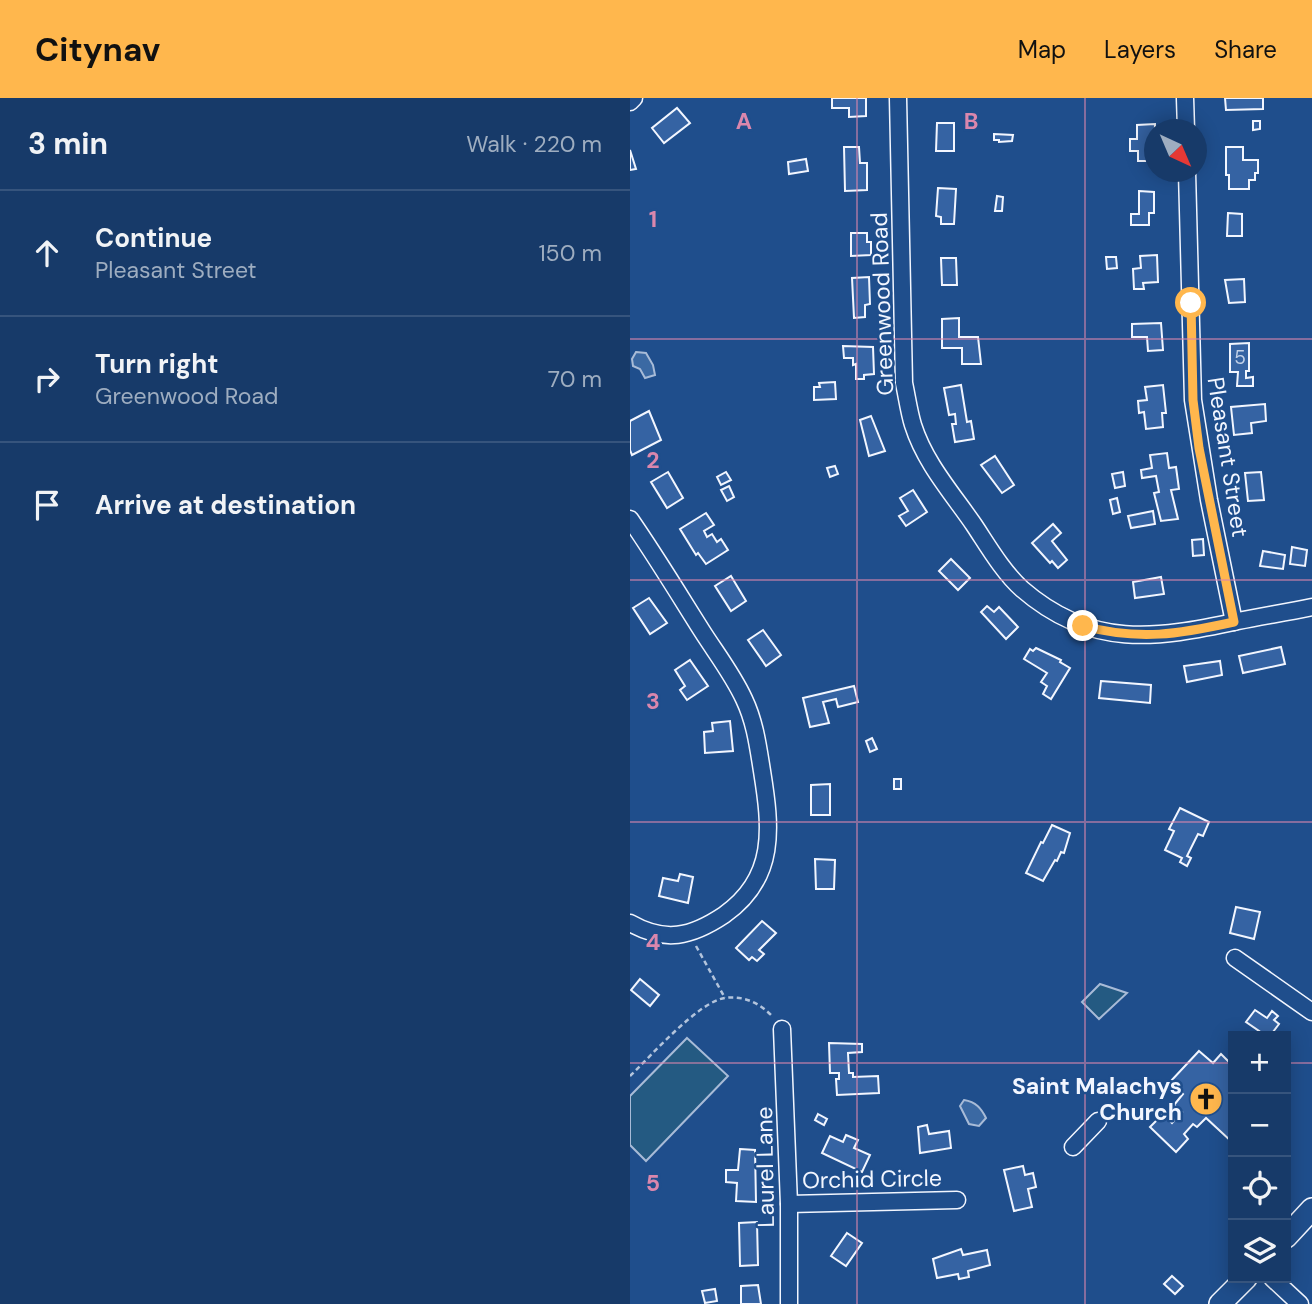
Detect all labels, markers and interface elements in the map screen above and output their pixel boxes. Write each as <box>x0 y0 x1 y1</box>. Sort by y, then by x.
text: Citynav <box>35 28 160 71</box>
text: Map <box>1018 34 1066 65</box>
text: Layers <box>1104 34 1176 65</box>
text: Share <box>1214 34 1277 65</box>
text: A <box>736 106 752 136</box>
text: B <box>964 106 978 136</box>
north arrow <box>1144 119 1207 182</box>
text: 3 min <box>28 124 108 163</box>
text: Walk · 220 m <box>466 129 602 159</box>
text: 1 <box>649 204 657 234</box>
street label: Greenwood Road <box>864 212 900 396</box>
text: Continue <box>95 221 212 255</box>
icon: ahead <box>28 234 66 272</box>
text: 150 m <box>538 238 602 268</box>
text: Pleasant Street <box>95 255 257 285</box>
route start <box>1175 287 1206 318</box>
house number: 5 <box>1234 345 1246 370</box>
text: Turn right <box>95 347 219 381</box>
icon: right <box>28 360 66 398</box>
text: 70 m <box>548 364 602 394</box>
street label: Pleasant Street <box>1201 375 1255 539</box>
text: Greenwood Road <box>95 381 278 411</box>
text: 2 <box>646 445 660 475</box>
icon: arrive <box>28 486 66 524</box>
text: Arrive at destination <box>95 488 356 522</box>
route end <box>1067 610 1098 641</box>
text: 3 <box>646 686 660 716</box>
text: 4 <box>646 927 661 957</box>
map controls <box>1228 1031 1291 1283</box>
button: + <box>1228 1031 1291 1094</box>
place label: Saint Malachys Church <box>1012 1071 1182 1127</box>
church icon: Saint Malachys Church <box>1187 1080 1225 1118</box>
button: − <box>1228 1094 1291 1157</box>
street label: Laurel Lane <box>749 1106 781 1228</box>
button: locate <box>1228 1157 1291 1220</box>
street label: Orchid Circle <box>802 1163 942 1195</box>
text: 5 <box>646 1168 660 1198</box>
button: layers <box>1228 1220 1291 1283</box>

